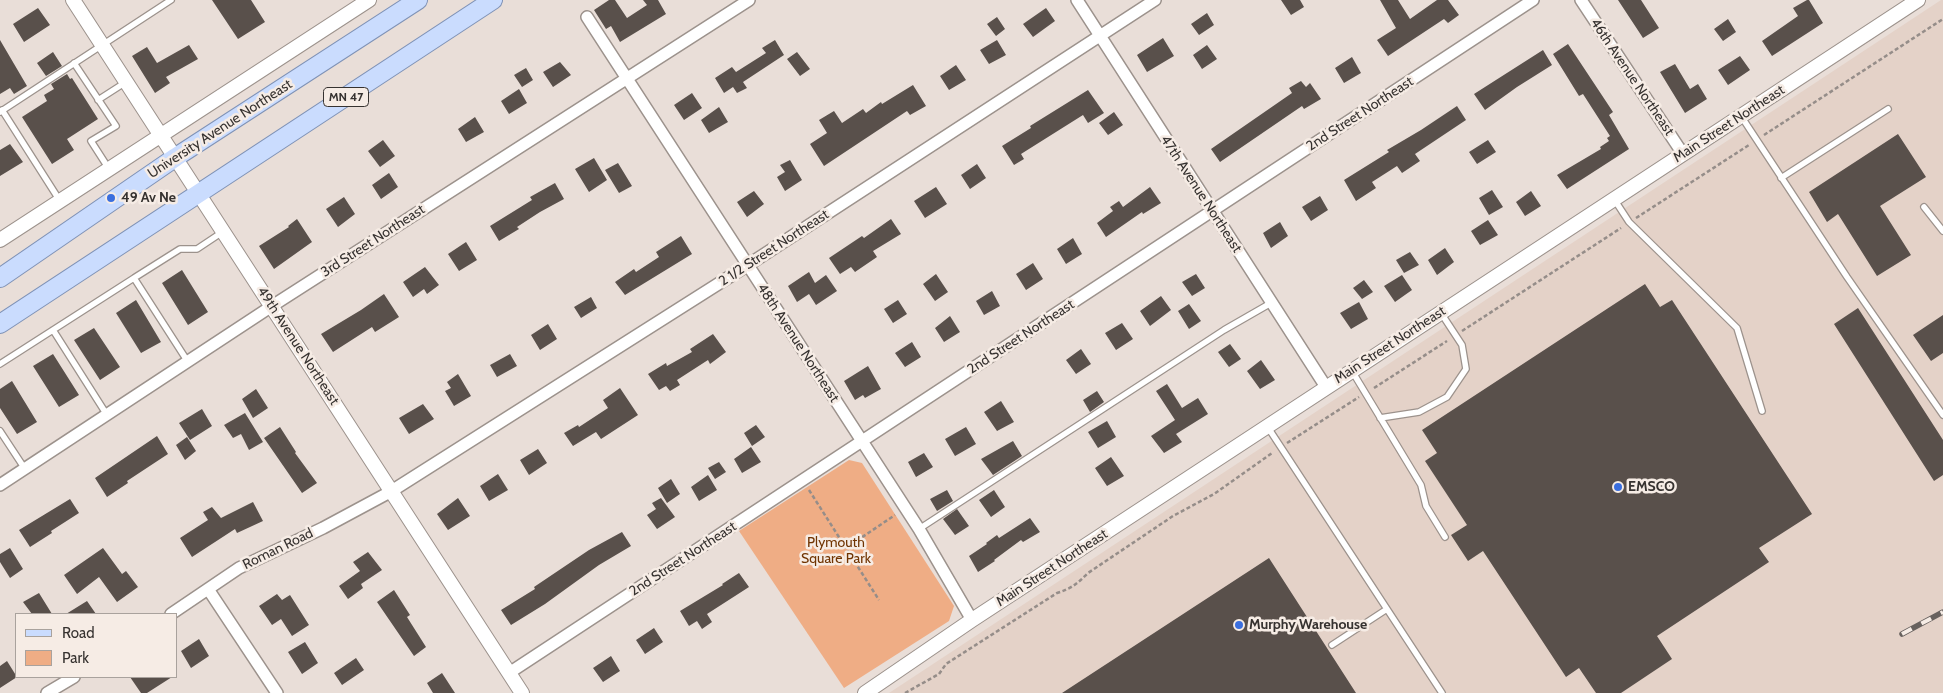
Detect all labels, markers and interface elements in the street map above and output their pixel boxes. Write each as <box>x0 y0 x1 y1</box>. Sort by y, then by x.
street label: 46th Avenue Northeast <box>1587 15 1677 139</box>
street label: 2nd Street Northeast <box>1304 73 1416 155</box>
street label: University Avenue Northeast <box>145 76 295 182</box>
street label: Main Street Northeast <box>1670 82 1788 166</box>
road number: MN 47 <box>324 88 368 106</box>
street label: 47th Avenue Northeast <box>1157 132 1245 256</box>
place label: 49 Av Ne <box>121 190 176 206</box>
marker: 49 Av Ne <box>105 192 117 204</box>
street label: 3rd Street Northeast <box>318 201 428 281</box>
street label: 2 1/2 Street Northeast <box>716 206 832 290</box>
street label: 48th Avenue Northeast <box>753 281 843 405</box>
street label: 49th Avenue Northeast <box>254 284 342 408</box>
street label: 2nd Street Northeast <box>965 296 1077 378</box>
street label: Main Street Northeast <box>1331 303 1449 387</box>
place label: EMSCO <box>1628 479 1675 495</box>
marker: EMSCO <box>1612 481 1624 493</box>
street label: 2nd Street Northeast <box>627 518 739 600</box>
street label: Roman Road <box>240 525 316 573</box>
street label: Main Street Northeast <box>993 526 1111 610</box>
park label: Plymouth Square Park <box>801 535 871 568</box>
legend <box>15 613 178 678</box>
place label: Murphy Warehouse <box>1249 617 1367 633</box>
marker: Murphy Warehouse <box>1233 619 1245 631</box>
text: Road <box>62 624 95 642</box>
text: Park <box>62 649 89 667</box>

